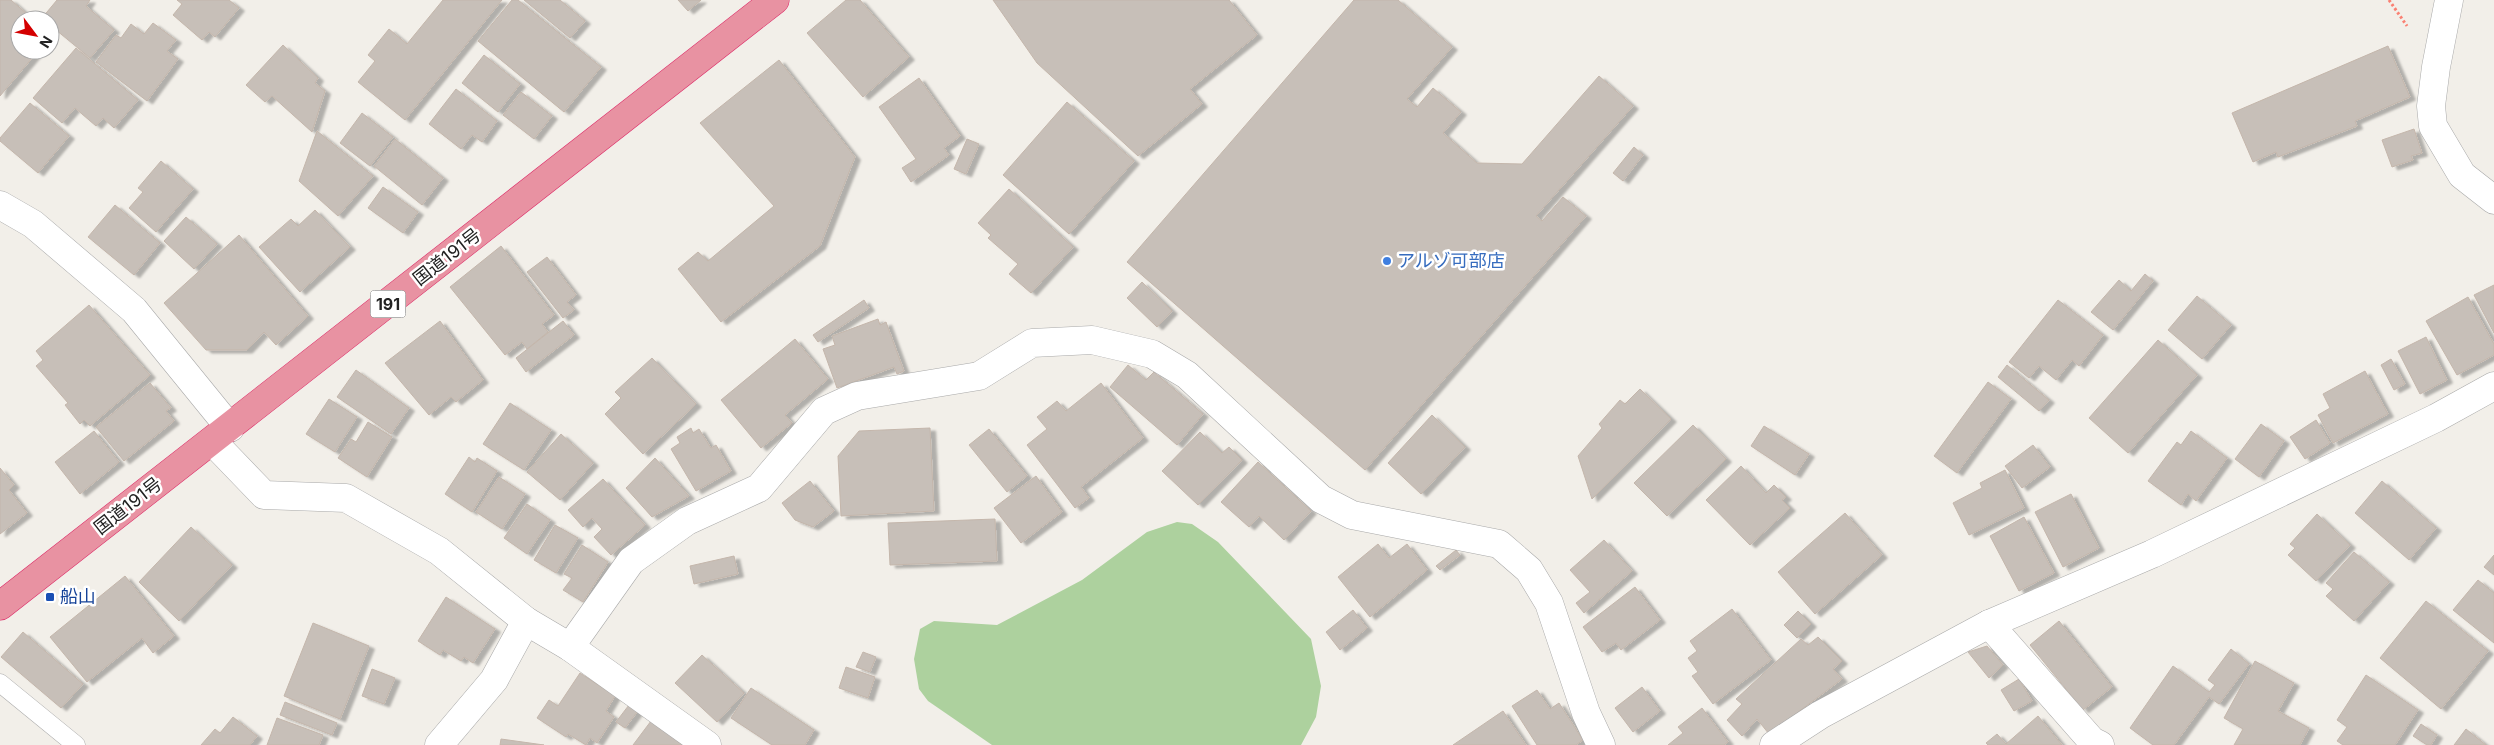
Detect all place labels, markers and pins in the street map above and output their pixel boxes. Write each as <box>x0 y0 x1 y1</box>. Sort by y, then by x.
place label: アルゾ可部店 <box>1397 250 1505 271</box>
marker: アルゾ可部店 <box>1381 255 1393 267</box>
place label: 船山 <box>60 586 96 607</box>
marker: 船山 <box>44 591 56 603</box>

